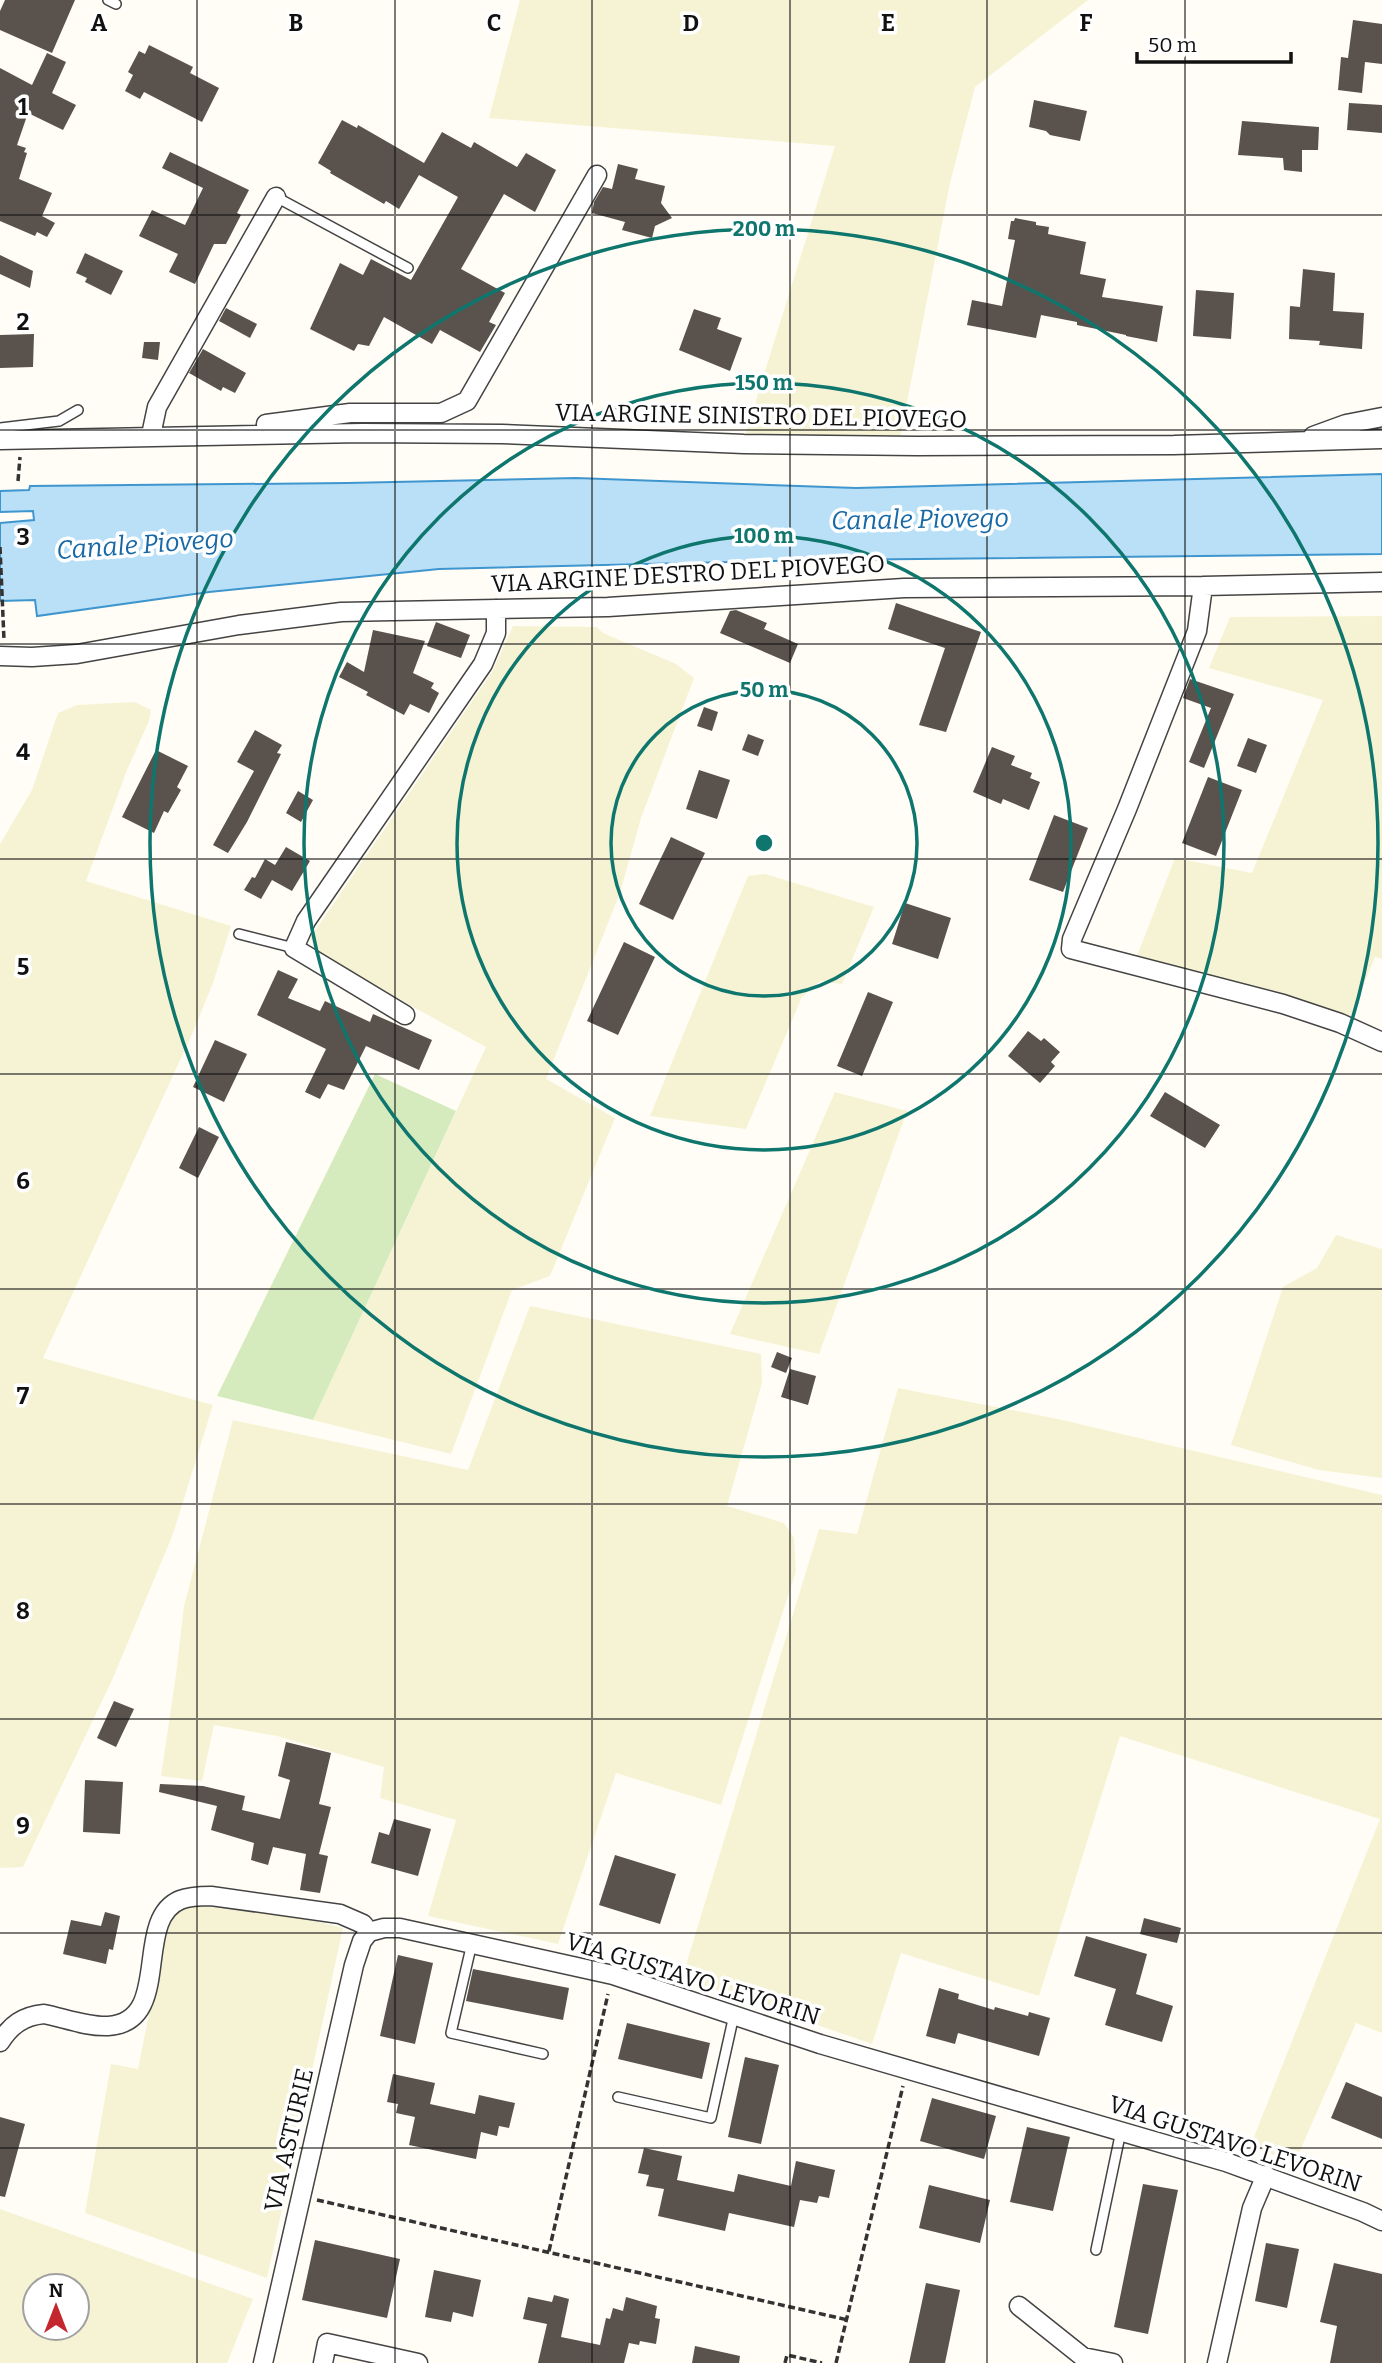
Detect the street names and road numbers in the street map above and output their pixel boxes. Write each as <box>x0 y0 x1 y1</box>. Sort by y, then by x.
street label: VIA ARGINE SINISTRO DEL PIOVEGO <box>555 398 967 434</box>
street label: VIA ARGINE DESTRO DEL PIOVEGO <box>490 550 886 598</box>
street label: VIA GUSTAVO LEVORIN <box>563 1927 823 2031</box>
street label: VIA ASTURIE <box>259 2066 319 2214</box>
street label: VIA GUSTAVO LEVORIN <box>1105 2090 1365 2198</box>

